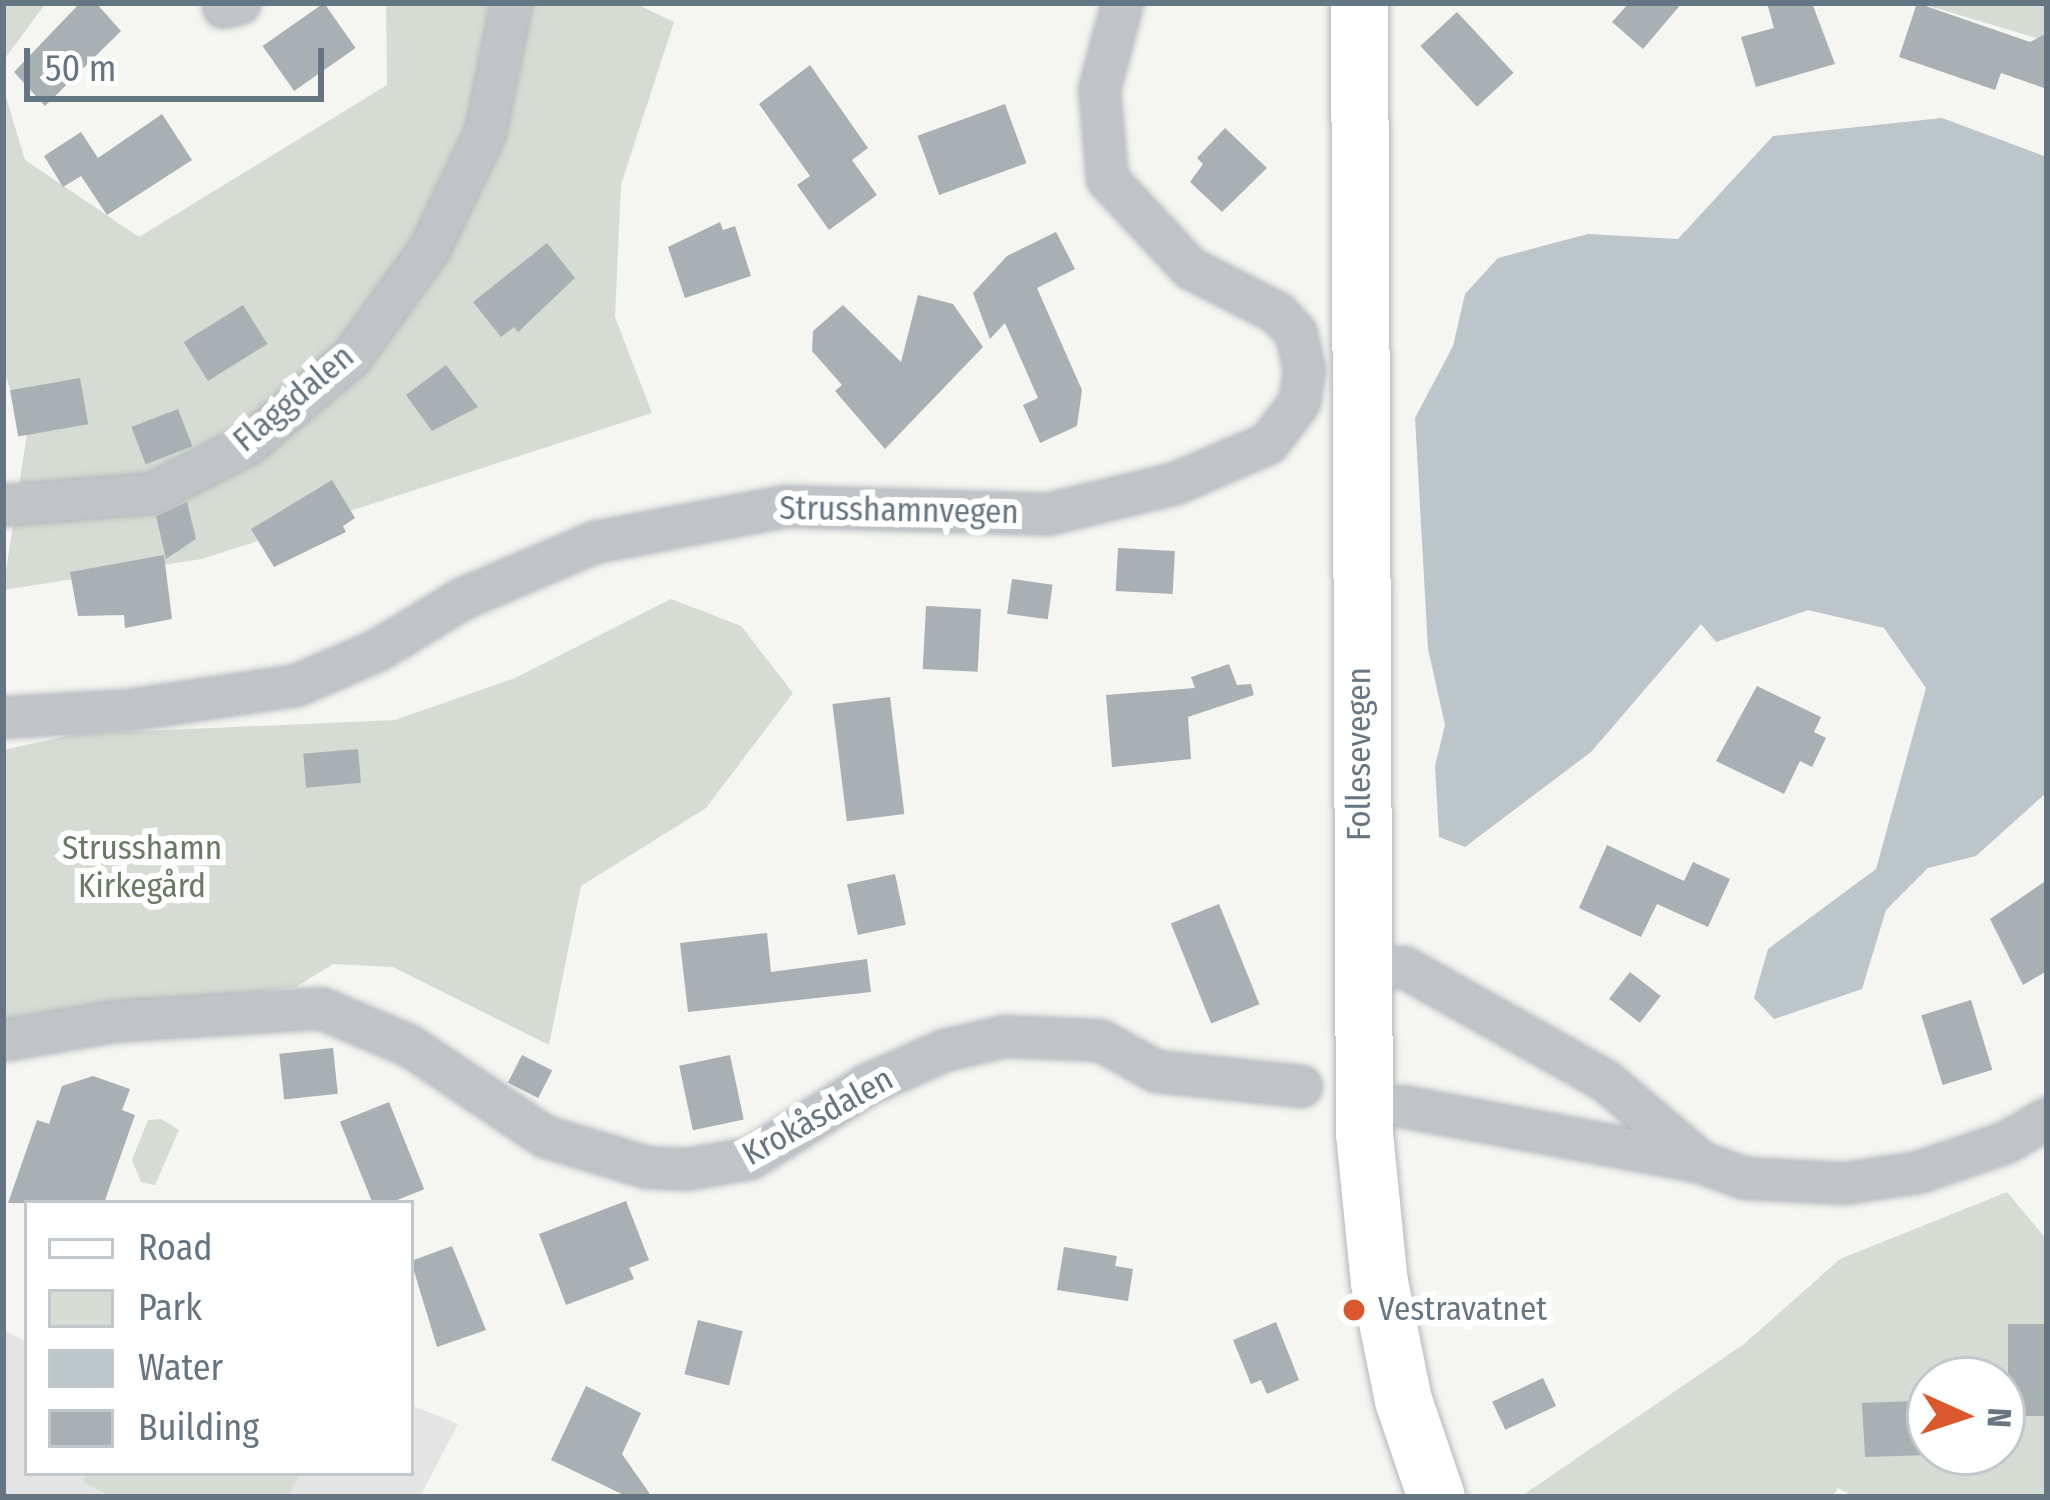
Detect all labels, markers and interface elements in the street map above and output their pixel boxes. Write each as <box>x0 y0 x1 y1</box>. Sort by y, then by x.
scale bar <box>30 24 330 98</box>
text: 50 m <box>45 47 116 91</box>
street label: Flaggdalen <box>226 337 362 461</box>
street label: Strusshamnvegen <box>779 489 1019 533</box>
street label: Follesevegen <box>1340 667 1380 841</box>
park label: Strusshamn Kirkegård <box>62 829 222 907</box>
street label: Krokåsdalen <box>736 1059 900 1175</box>
legend <box>24 1200 414 1476</box>
text: Road <box>138 1226 213 1270</box>
text: Park <box>138 1286 202 1330</box>
place label: Vestravatnet <box>1378 1290 1547 1330</box>
marker: Vestravatnet <box>1341 1297 1367 1323</box>
text: Water <box>138 1346 223 1390</box>
north arrow <box>1906 1356 2026 1476</box>
text: Building <box>138 1406 259 1450</box>
text: N <box>1978 1407 2019 1429</box>

